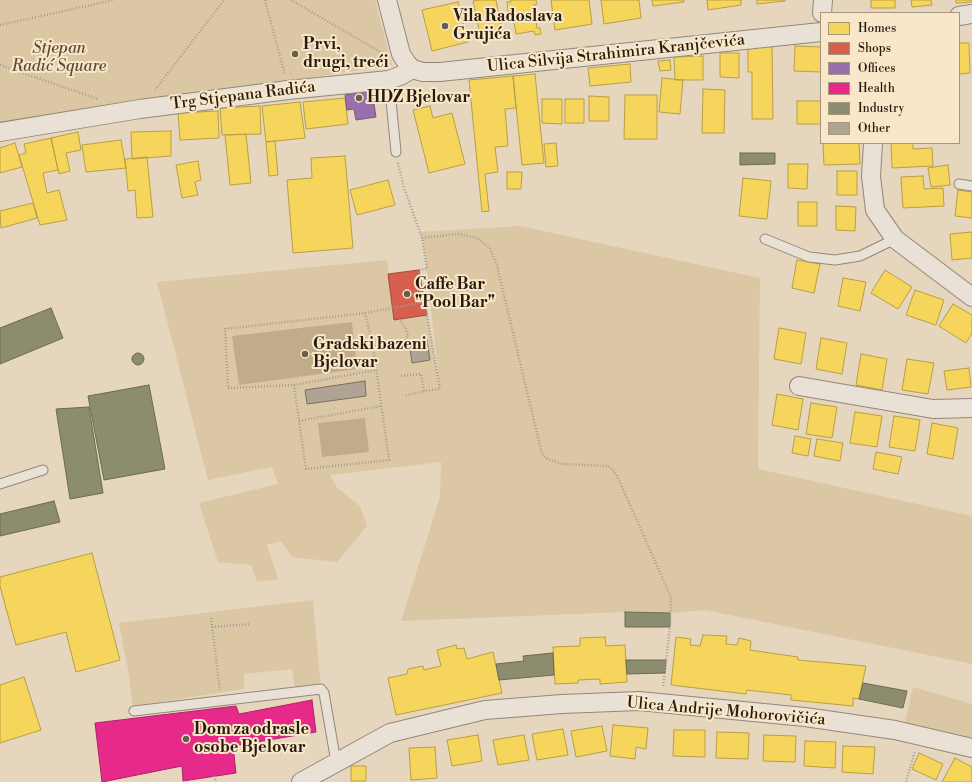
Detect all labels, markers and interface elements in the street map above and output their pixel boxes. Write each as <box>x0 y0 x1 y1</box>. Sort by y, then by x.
place label: Vila Radoslava Grujića <box>453 7 562 45</box>
legend <box>820 12 960 144</box>
marker: Vila Radoslava Grujića <box>440 21 450 31</box>
text: Homes <box>858 21 896 36</box>
street label: Ulica Silvija Strahimira Kranjčevića <box>486 31 746 77</box>
place label: Prvi, drugi, treći <box>303 35 389 73</box>
park label: Stjepan Radić Square <box>12 39 106 77</box>
text: Shops <box>858 41 891 56</box>
marker: Prvi, drugi, treći <box>290 49 300 59</box>
text: Offices <box>858 61 896 76</box>
street label: Trg Stjepana Radića <box>170 78 316 114</box>
text: Health <box>858 81 895 96</box>
place label: HDZ Bjelovar <box>367 88 470 108</box>
marker: HDZ Bjelovar <box>354 93 364 103</box>
text: Industry <box>858 101 904 116</box>
text: Other <box>858 121 890 136</box>
place label: Caffe Bar "Pool Bar" <box>415 275 495 313</box>
marker: Caffe Bar "Pool Bar" <box>402 289 412 299</box>
place label: Gradski bazeni Bjelovar <box>313 335 427 373</box>
marker: Gradski bazeni Bjelovar <box>300 349 310 359</box>
street label: Ulica Andrije Mohorovičića <box>626 694 826 730</box>
place label: Dom za odrasle osobe Bjelovar <box>194 720 309 758</box>
marker: Dom za odrasle osobe Bjelovar <box>181 734 191 744</box>

